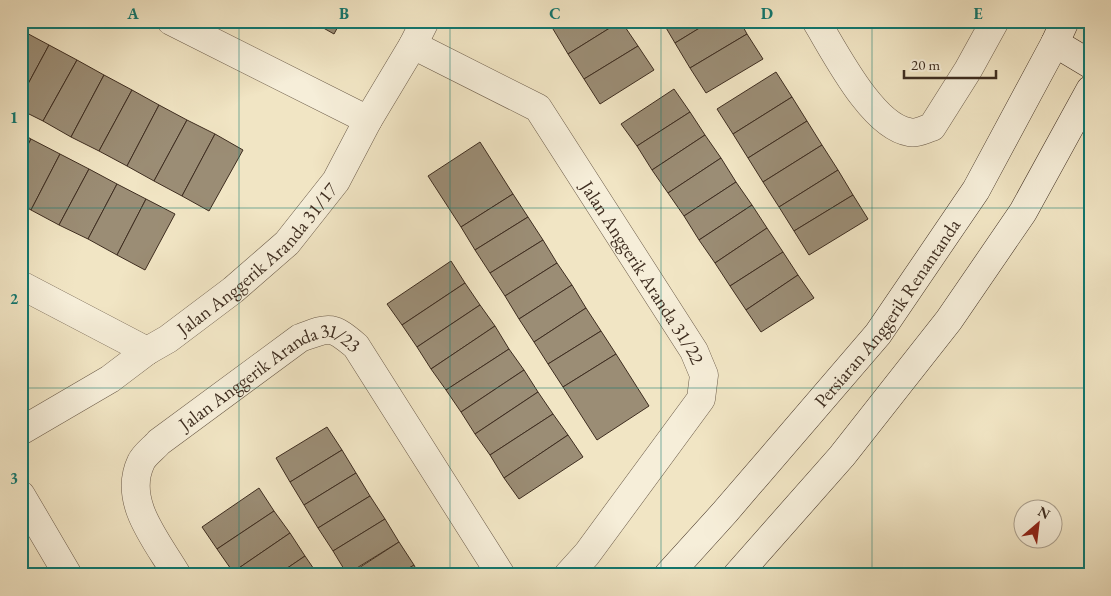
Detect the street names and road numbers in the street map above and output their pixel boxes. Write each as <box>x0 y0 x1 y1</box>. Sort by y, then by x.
street label: Jalan Anggerik Aranda 31/22 <box>574 174 710 368</box>
street label: Jalan Anggerik Aranda 31/17 <box>170 177 343 342</box>
street label: Persiaran Anggerik Renantanda <box>808 213 966 412</box>
street label: Jalan Anggerik Aranda 31/23 <box>172 317 366 437</box>

